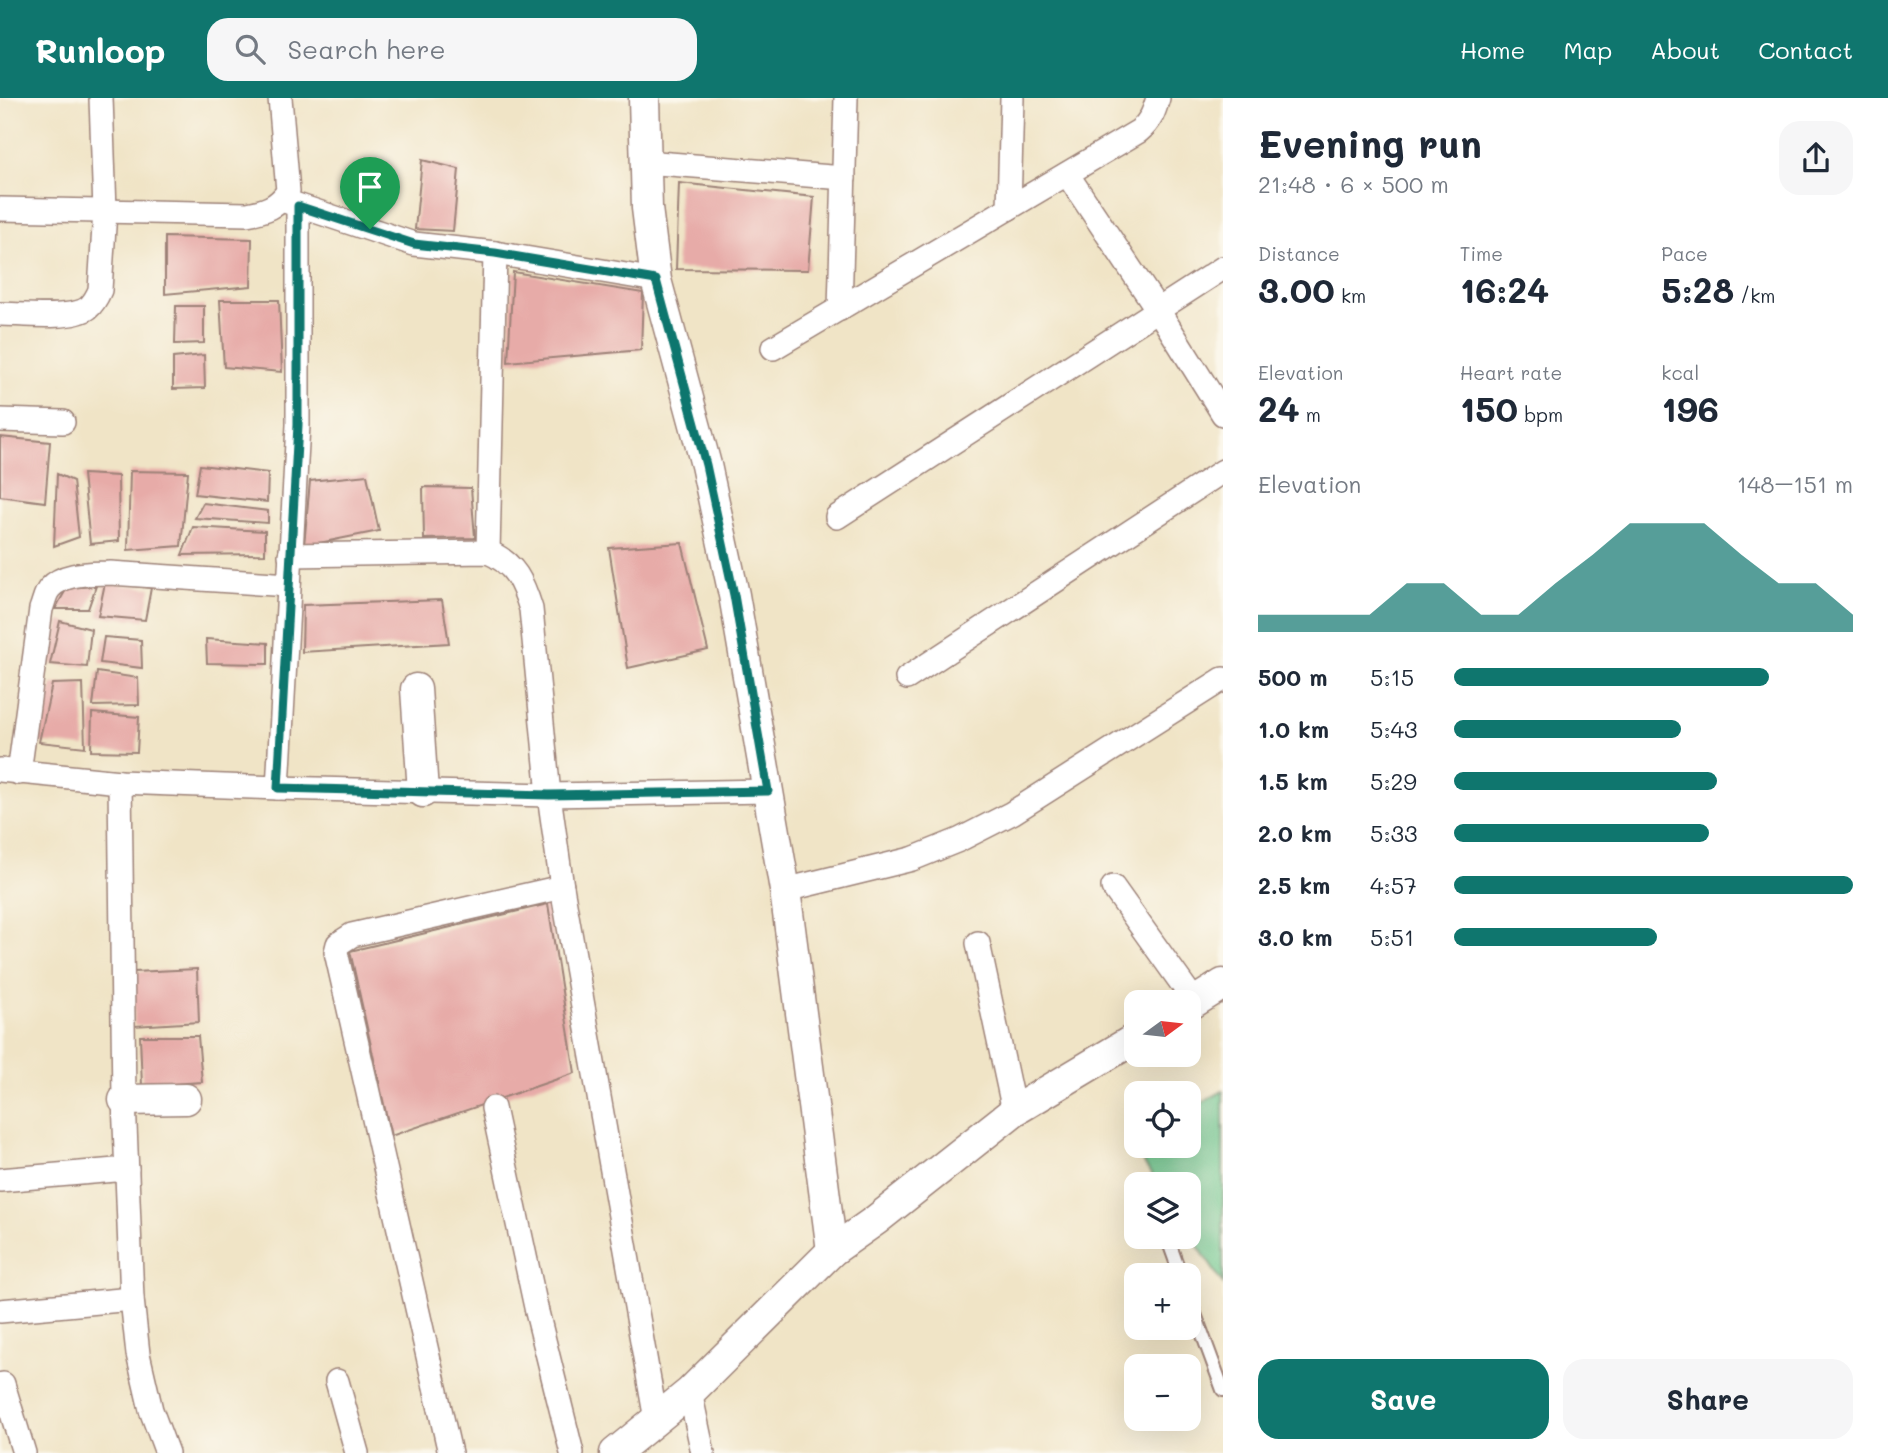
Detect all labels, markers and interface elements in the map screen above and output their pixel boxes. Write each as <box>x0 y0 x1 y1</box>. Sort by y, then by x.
search box <box>207 18 697 81</box>
text: Runloop <box>35 28 165 71</box>
icon: search <box>231 30 269 68</box>
text: Search here <box>287 32 446 66</box>
text: Home <box>1460 34 1525 65</box>
text: Map <box>1563 34 1612 65</box>
text: About <box>1650 34 1720 65</box>
text: Contact <box>1758 34 1853 65</box>
text: Evening run <box>1258 118 1482 168</box>
button: share <box>1779 121 1853 195</box>
pin <box>340 157 400 229</box>
icon: arrive <box>351 168 389 206</box>
text: 21:48 · 6 × 500 m <box>1258 169 1449 199</box>
text: Distance <box>1258 241 1340 266</box>
text: Time <box>1460 241 1503 266</box>
text: Pace <box>1661 241 1708 266</box>
text: 3.00 <box>1258 266 1335 312</box>
text: 16:24 <box>1460 266 1549 312</box>
text: 5:28 <box>1661 266 1734 312</box>
text: km <box>1335 283 1366 308</box>
text: /km <box>1734 283 1775 308</box>
text: Elevation <box>1258 360 1343 385</box>
text: Heart rate <box>1460 360 1562 385</box>
text: kcal <box>1661 360 1699 385</box>
text: 24 <box>1258 385 1300 431</box>
text: 150 <box>1460 385 1518 431</box>
text: 196 <box>1661 385 1719 431</box>
text: m <box>1300 402 1321 427</box>
text: bpm <box>1518 402 1563 427</box>
text: Elevation <box>1258 469 1361 499</box>
text: 148–151 m <box>1737 469 1853 499</box>
text: 500 m <box>1258 662 1328 692</box>
text: 5:15 <box>1370 662 1414 692</box>
text: 1.0 km <box>1258 714 1329 744</box>
text: 5:43 <box>1370 714 1418 744</box>
text: 1.5 km <box>1258 766 1328 796</box>
text: 5:29 <box>1370 766 1417 796</box>
text: 2.0 km <box>1258 818 1332 848</box>
text: 5:33 <box>1370 818 1418 848</box>
text: 2.5 km <box>1258 870 1330 900</box>
text: 4:57 <box>1370 870 1417 900</box>
text: 3.0 km <box>1258 922 1333 952</box>
text: 5:51 <box>1370 922 1414 952</box>
north arrow <box>1124 990 1200 1068</box>
map controls <box>1124 990 1201 1431</box>
button: locate <box>1124 1081 1201 1158</box>
button: layers <box>1124 1172 1201 1249</box>
button: + <box>1124 1263 1201 1340</box>
button: − <box>1124 1354 1201 1431</box>
button: Save <box>1258 1359 1549 1439</box>
button: Share <box>1563 1359 1853 1439</box>

